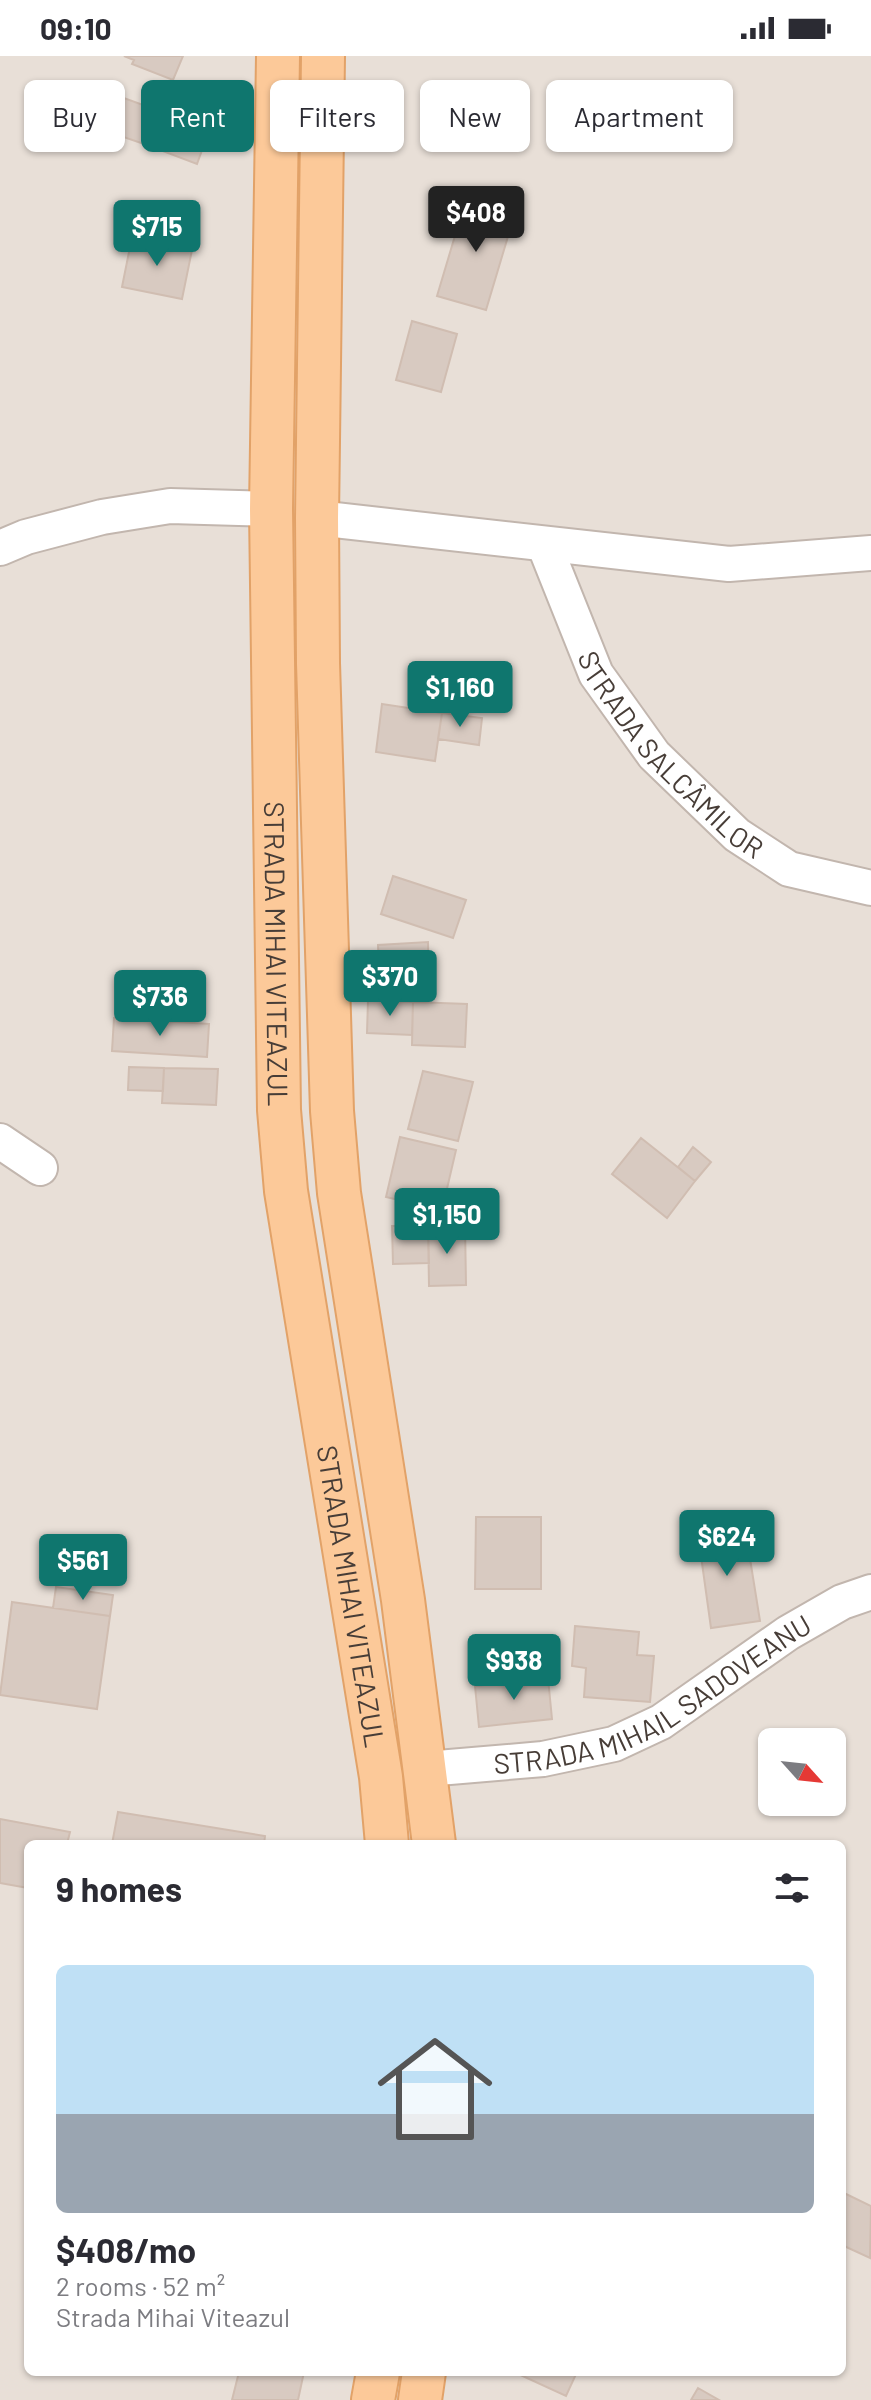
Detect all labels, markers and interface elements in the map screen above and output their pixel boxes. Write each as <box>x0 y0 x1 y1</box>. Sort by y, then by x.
text: 09:10 <box>40 10 112 46</box>
chip: Buy <box>24 80 125 152</box>
chip: Rent <box>141 80 254 152</box>
chip: Filters <box>270 80 404 152</box>
chip: New <box>420 80 530 152</box>
chip: Apartment <box>546 80 733 152</box>
pin: $408 <box>429 186 523 254</box>
text: $408 <box>446 196 506 227</box>
pin: $715 <box>110 200 204 268</box>
text: $715 <box>131 210 183 241</box>
street label: STRADA SALCÂMILOR <box>571 646 770 865</box>
pin: $1,160 <box>395 661 525 729</box>
text: $1,160 <box>426 671 494 702</box>
street label: STRADA MIHAI VITEAZUL <box>258 801 296 1107</box>
pin: $370 <box>343 950 437 1018</box>
text: $370 <box>362 960 418 991</box>
pin: $736 <box>113 970 207 1038</box>
text: $736 <box>132 980 188 1011</box>
pin: $1,150 <box>382 1188 512 1256</box>
text: $1,150 <box>412 1198 482 1229</box>
street label: STRADA MIHAI VITEAZUL <box>310 1443 393 1750</box>
pin: $624 <box>680 1510 774 1578</box>
text: $624 <box>697 1520 757 1551</box>
pin: $561 <box>36 1534 130 1602</box>
text: $561 <box>57 1544 109 1575</box>
street label: STRADA MIHAIL SADOVEANU <box>492 1607 817 1780</box>
pin: $938 <box>467 1634 561 1702</box>
text: $938 <box>486 1644 542 1675</box>
north arrow <box>758 1728 846 1816</box>
map controls <box>758 1728 846 1816</box>
icon: filters <box>770 1866 814 1910</box>
text: 9 homes <box>56 1868 182 1909</box>
icon: home <box>363 2017 507 2161</box>
text: $408/mo <box>56 2229 196 2270</box>
text: 2 rooms · 52 m² <box>56 2270 225 2301</box>
text: Strada Mihai Viteazul <box>56 2301 290 2332</box>

